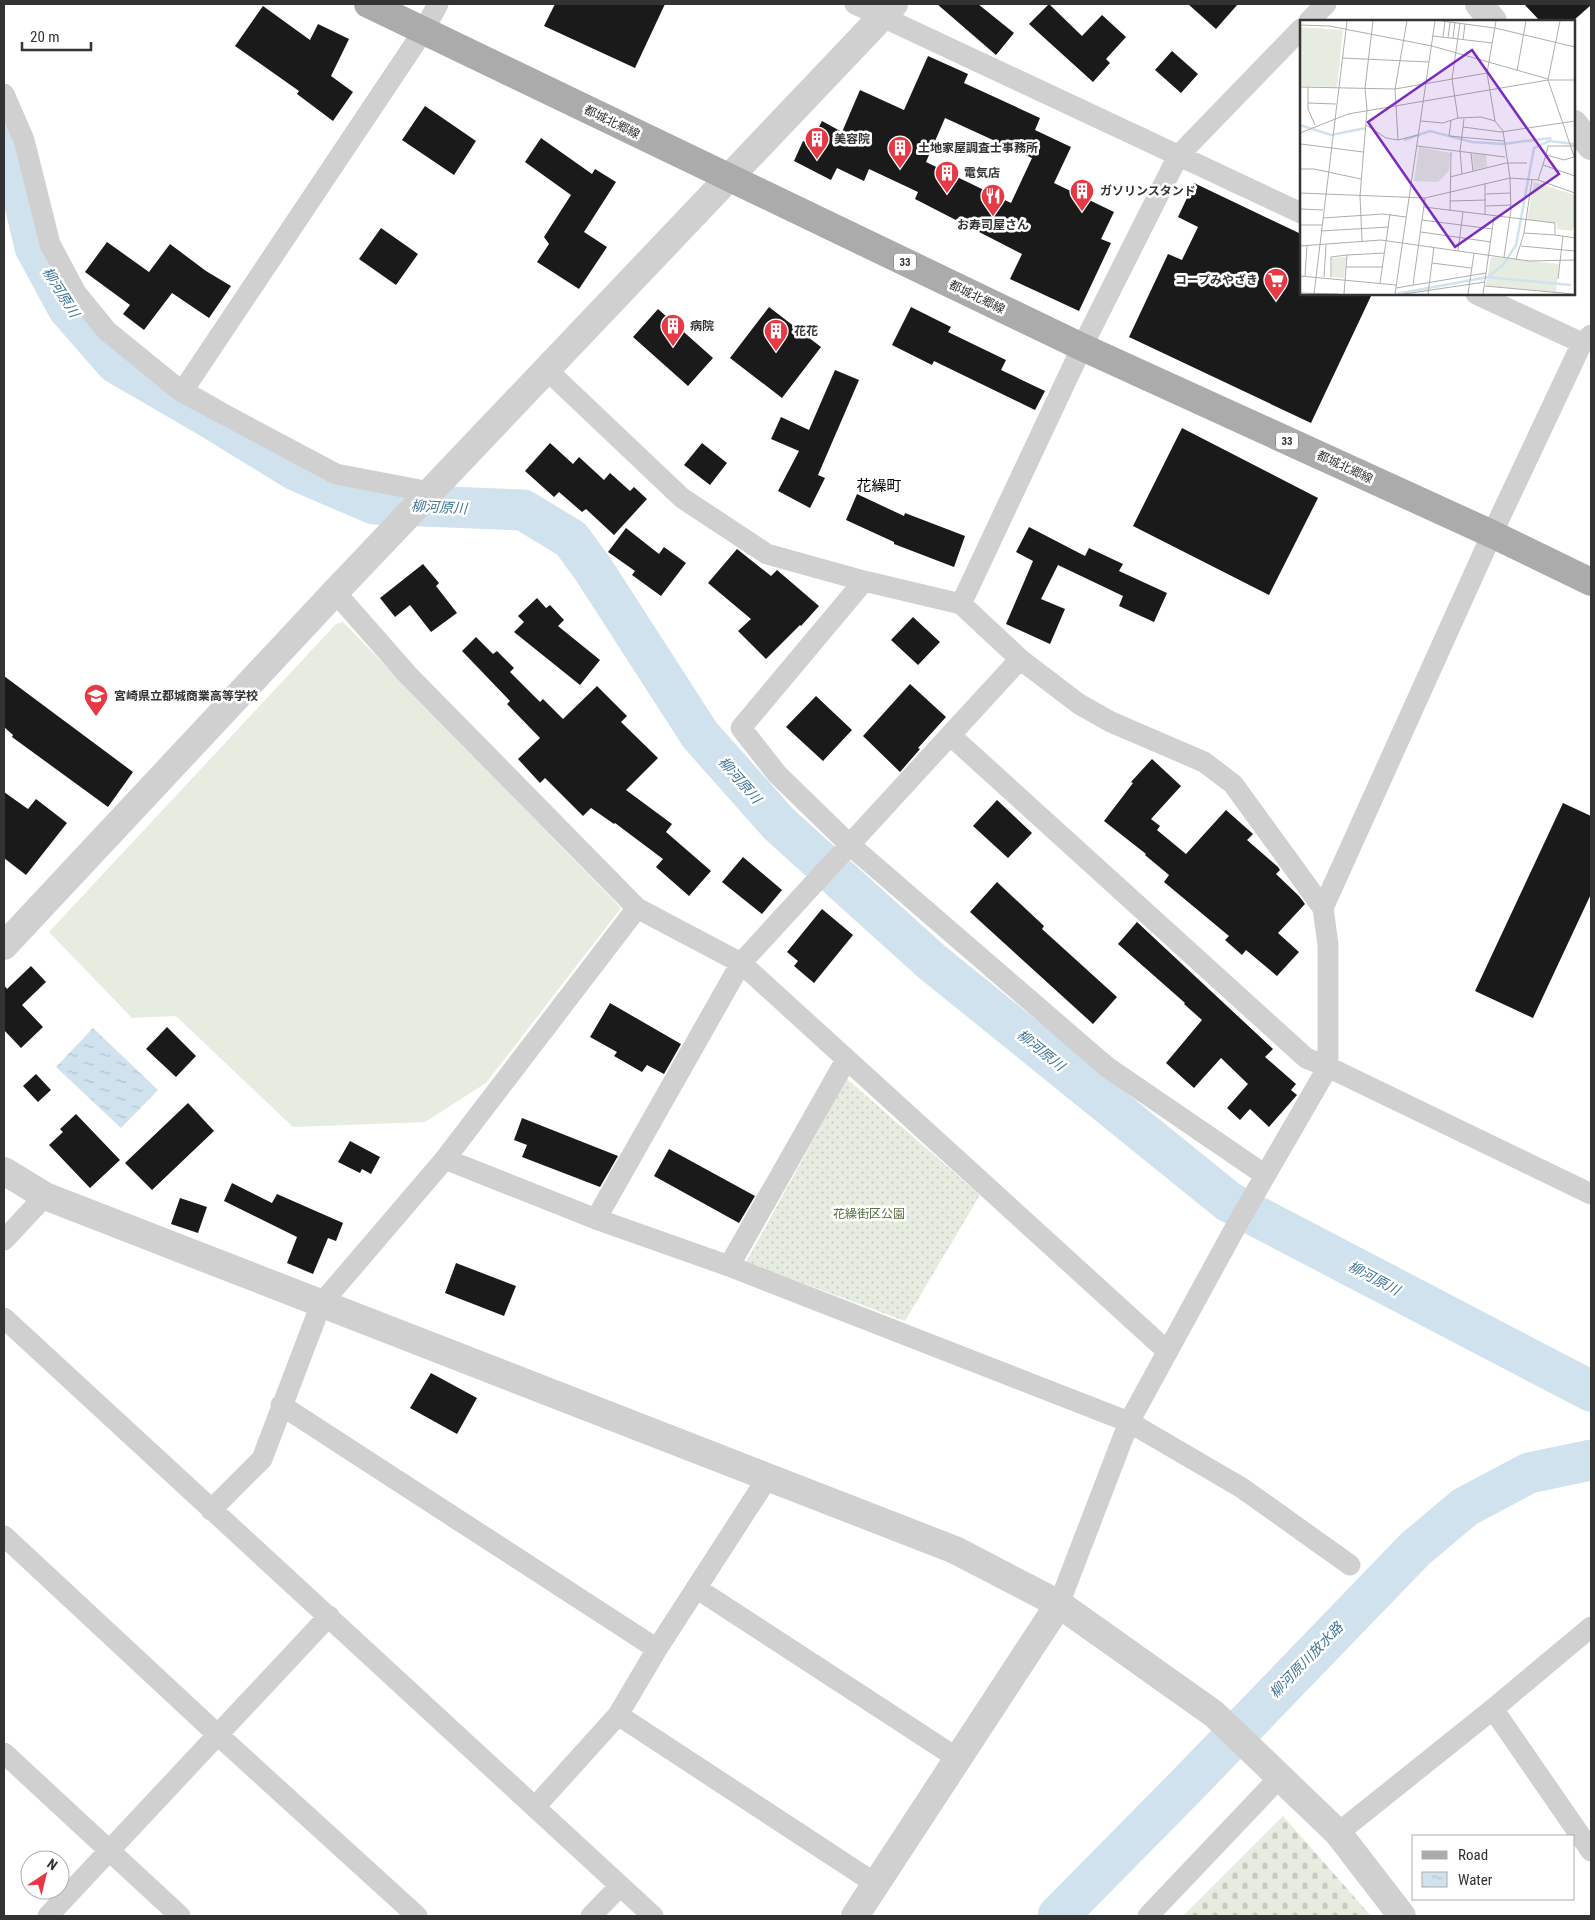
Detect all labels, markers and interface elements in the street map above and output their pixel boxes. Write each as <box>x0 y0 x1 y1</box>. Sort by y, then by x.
scale bar <box>22 20 91 52</box>
inset map <box>1300 20 1575 295</box>
text: 20 m <box>30 28 60 46</box>
street label: 都城北郷線 <box>582 103 642 141</box>
building icon: 美容院 <box>804 126 830 160</box>
place label: 美容院 <box>834 132 870 146</box>
building icon: 土地家屋調査士事務所 <box>887 135 913 169</box>
place label: 土地家屋調査士事務所 <box>918 141 1038 155</box>
building icon: 電気店 <box>934 160 960 194</box>
place label: 電気店 <box>964 166 1000 180</box>
building icon: ガソリンスタンド <box>1069 178 1095 212</box>
restaurant icon: お寿司屋さん <box>980 183 1006 217</box>
place label: ガソリンスタンド <box>1100 184 1196 198</box>
place label: お寿司屋さん <box>957 218 1029 232</box>
road number: 33 <box>894 253 916 270</box>
water label: 柳河原川 <box>39 264 84 322</box>
supermarket icon: コープみやざき <box>1263 267 1289 301</box>
place label: コープみやざき <box>1175 273 1258 287</box>
street label: 都城北郷線 <box>947 278 1007 316</box>
building icon: 病院 <box>660 313 686 347</box>
building icon: 花花 <box>763 318 789 352</box>
place label: 病院 <box>690 319 714 333</box>
place label: 花花 <box>794 324 818 338</box>
road number: 33 <box>1276 432 1298 450</box>
street label: 都城北郷線 <box>1315 448 1375 486</box>
district label: 花繰町 <box>856 477 902 495</box>
water label: 柳河原川 <box>411 498 469 517</box>
school or university icon: 宮崎県立都城商業高等学校 <box>83 683 109 717</box>
place label: 宮崎県立都城商業高等学校 <box>114 689 258 703</box>
water label: 柳河原川 <box>716 754 766 808</box>
water label: 柳河原川 <box>1014 1026 1069 1075</box>
park label: 花繰街区公園 <box>833 1207 905 1221</box>
water label: 柳河原川 <box>1346 1258 1404 1299</box>
water label: 柳河原川放水路 <box>1266 1618 1346 1701</box>
legend <box>1412 1835 1575 1900</box>
text: Road <box>1458 1846 1488 1864</box>
north arrow <box>20 1850 70 1900</box>
text: N <box>44 1855 61 1873</box>
text: Water <box>1458 1871 1493 1889</box>

